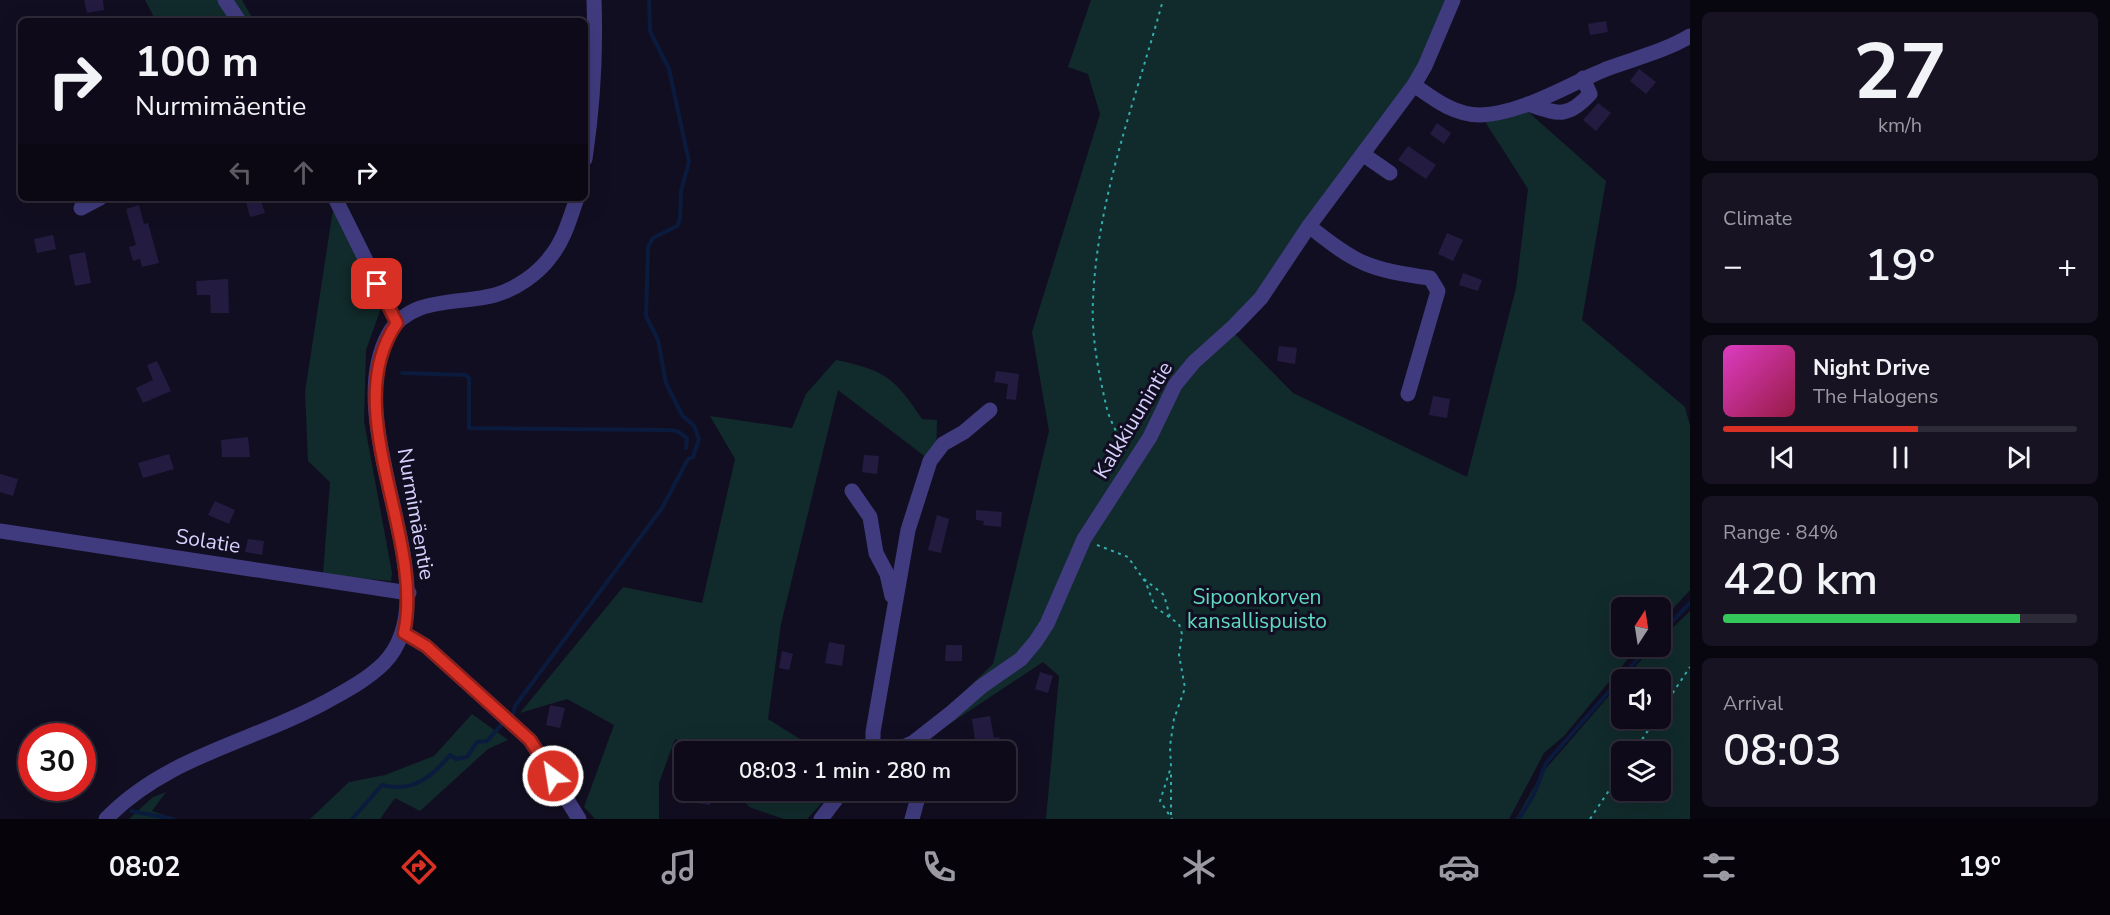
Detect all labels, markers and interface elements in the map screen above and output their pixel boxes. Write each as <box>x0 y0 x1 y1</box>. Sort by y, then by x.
text: 27 <box>1853 19 1947 126</box>
text: 100 m <box>135 34 259 91</box>
icon: right <box>36 42 114 120</box>
text: Nurmimäentie <box>135 88 306 125</box>
text: km/h <box>1878 112 1922 139</box>
icon: left <box>224 156 257 189</box>
icon: ahead <box>287 156 320 189</box>
icon: right <box>350 156 383 189</box>
text: Climate <box>1723 205 1792 232</box>
text: 19° <box>1865 235 1935 296</box>
text: − <box>1723 244 1743 289</box>
text: + <box>2057 244 2077 289</box>
pin <box>351 258 402 309</box>
icon: arrive <box>360 267 393 300</box>
text: Night Drive <box>1813 353 1930 383</box>
street label: Kalkkiuunintie <box>1087 356 1179 484</box>
text: The Halogens <box>1813 383 1938 410</box>
icon: previous <box>1766 441 1799 474</box>
icon: pause <box>1884 441 1917 474</box>
icon: next <box>2002 441 2035 474</box>
street label: Nurmimäentie <box>391 446 441 582</box>
text: Range · 84% <box>1723 519 1838 546</box>
street label: Solatie <box>174 522 242 560</box>
text: 420 km <box>1723 549 1878 610</box>
park label: Sipoonkorven kansallispuisto <box>1187 583 1327 635</box>
north arrow <box>1611 597 1671 657</box>
map controls <box>1611 597 1671 801</box>
button: sound <box>1611 669 1671 729</box>
text: Arrival <box>1723 690 1783 717</box>
text: 08:03 <box>1723 720 1842 781</box>
speed limit sign: 30 <box>18 723 96 801</box>
button: layers <box>1611 741 1671 801</box>
position arrow <box>521 744 585 808</box>
text: 08:03 · 1 min · 280 m <box>739 756 951 786</box>
icon: directions <box>398 846 440 888</box>
icon: music <box>658 846 700 888</box>
icon: phone <box>918 846 960 888</box>
icon: climate <box>1178 846 1220 888</box>
icon: car <box>1438 846 1480 888</box>
icon: filters <box>1698 846 1740 888</box>
text: 08:02 <box>109 849 180 886</box>
text: 19° <box>1958 849 2001 886</box>

